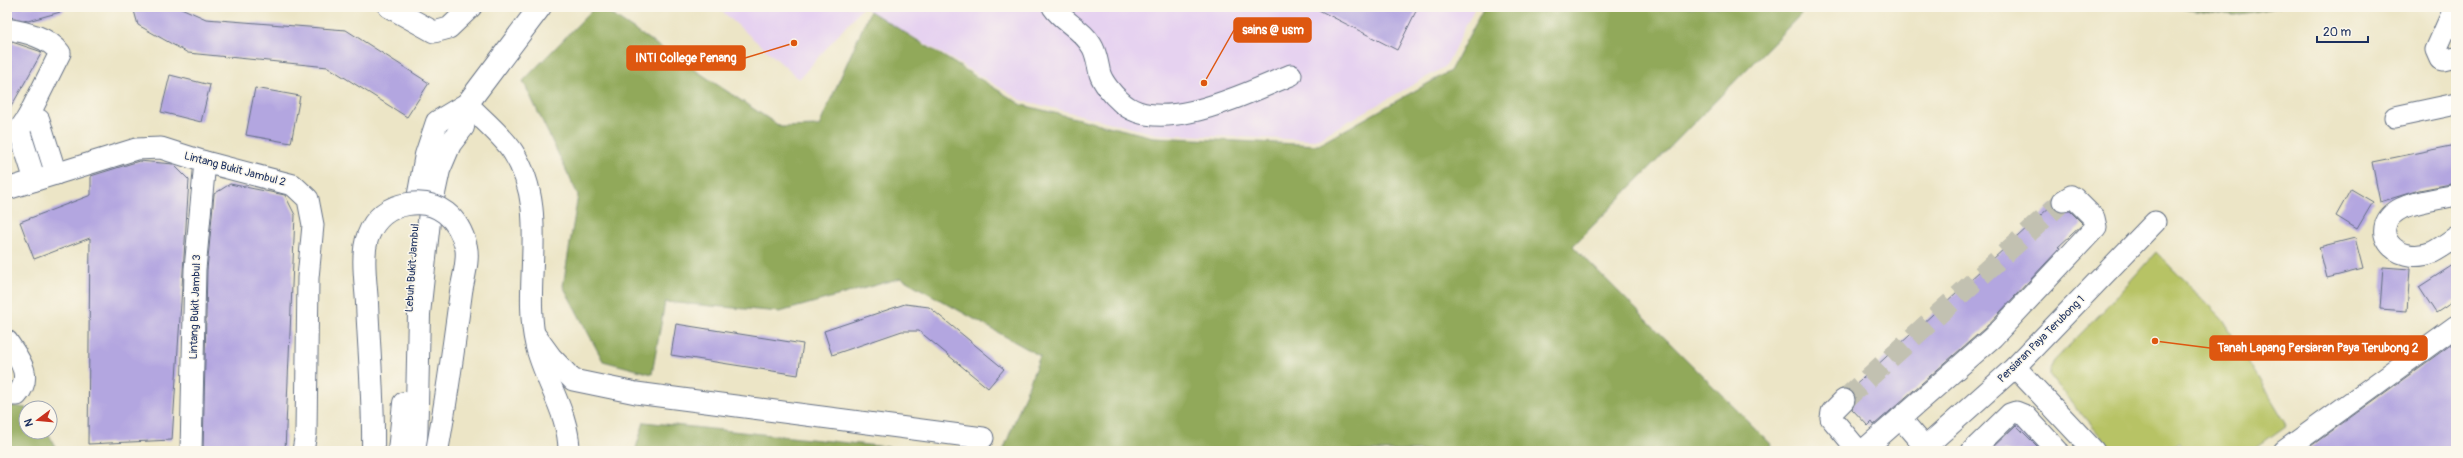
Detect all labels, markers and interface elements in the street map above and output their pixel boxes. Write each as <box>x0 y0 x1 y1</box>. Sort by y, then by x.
callout: sains @ usm <box>1234 18 1311 42</box>
scale bar <box>2317 18 2368 44</box>
text: sains @ usm <box>1242 23 1304 38</box>
text: 20 m <box>2323 25 2352 40</box>
callout: INTI College Penang <box>627 46 745 70</box>
text: INTI College Penang <box>635 51 737 66</box>
street label: Lintang Bukit Jambul 2 <box>183 149 287 189</box>
street label: Lebuh Bukit Jambul <box>402 223 422 313</box>
street label: Lintang Bukit Jambul 3 <box>187 254 203 360</box>
street label: Persiaran Paya Terubong 1 <box>1995 293 2087 385</box>
callout: Tanah Lapang Persiaran Paya Terubong 2 <box>2210 336 2427 360</box>
text: Tanah Lapang Persiaran Paya Terubong 2 <box>2217 341 2419 356</box>
north arrow <box>18 400 58 440</box>
text: N <box>21 417 36 428</box>

